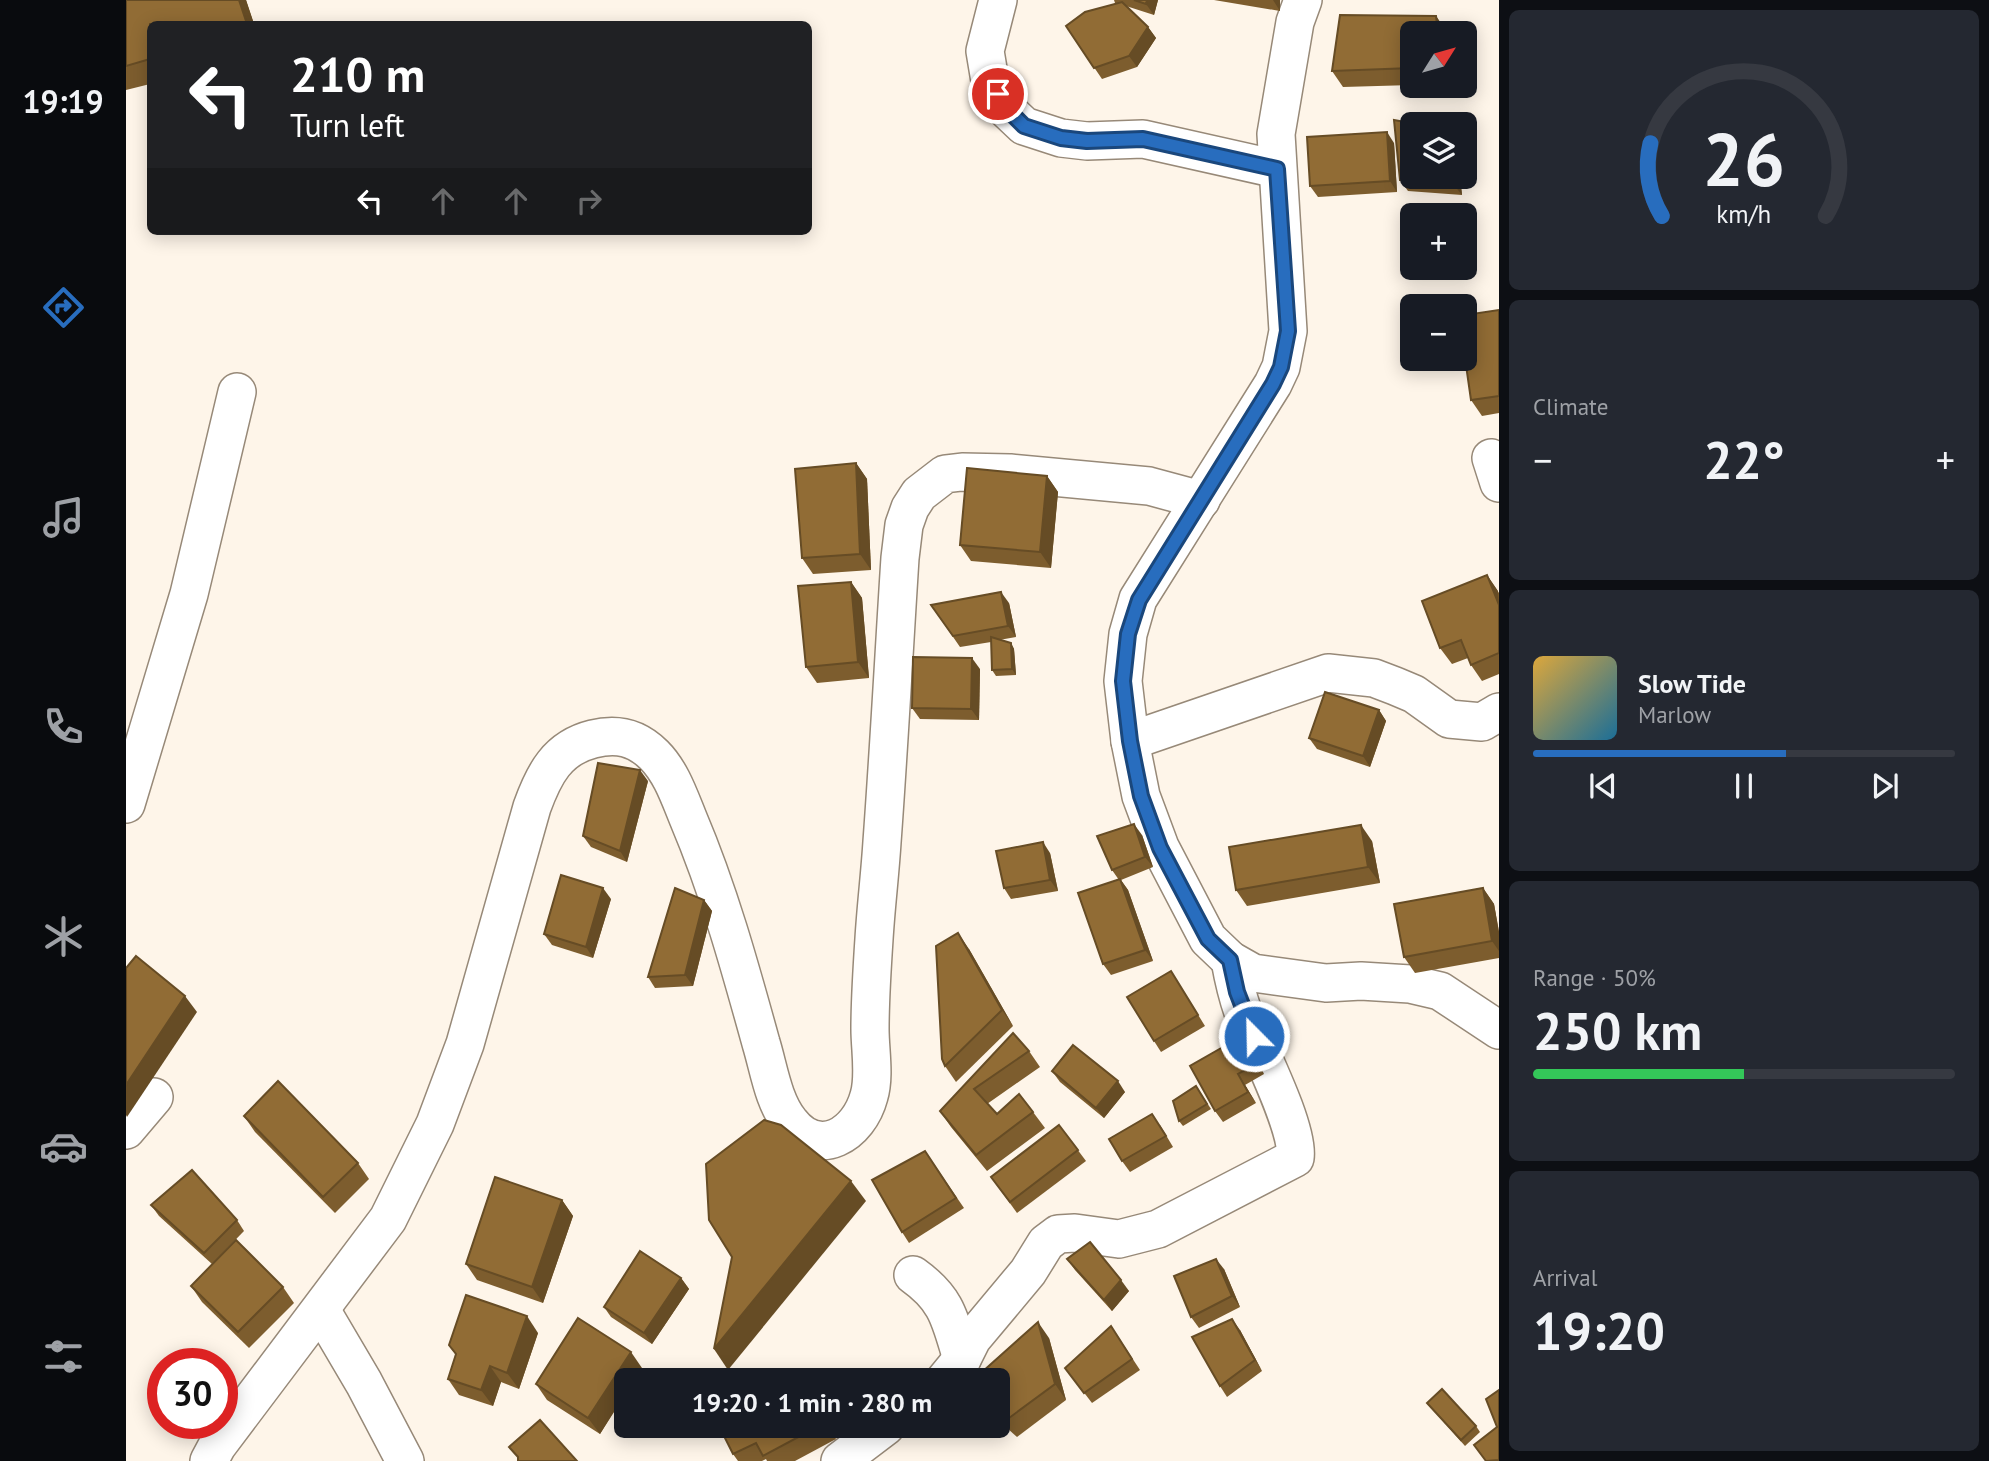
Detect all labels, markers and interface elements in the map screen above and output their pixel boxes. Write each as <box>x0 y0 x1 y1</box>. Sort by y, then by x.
north arrow <box>1400 21 1477 98</box>
map controls <box>1400 21 1477 371</box>
text: 210 m <box>290 42 425 106</box>
icon: left <box>175 49 266 140</box>
pin <box>968 64 1028 124</box>
icon: arrive <box>979 75 1017 113</box>
text: 19:19 <box>22 80 104 122</box>
text: Turn left <box>290 104 405 146</box>
button: layers <box>1400 112 1477 189</box>
text: 26 <box>1703 112 1785 206</box>
icon: left <box>351 182 389 220</box>
icon: ahead <box>424 182 462 220</box>
icon: ahead <box>497 182 535 220</box>
icon: right <box>570 182 608 220</box>
text: km/h <box>1717 198 1771 230</box>
button: + <box>1400 203 1477 280</box>
icon: directions <box>39 283 88 332</box>
button: − <box>1400 294 1477 371</box>
text: Climate <box>1533 392 1608 421</box>
text: 22° <box>1703 426 1785 493</box>
text: − <box>1533 435 1552 484</box>
text: + <box>1936 435 1955 484</box>
icon: music <box>39 493 88 542</box>
text: Slow Tide <box>1638 667 1746 700</box>
text: Marlow <box>1638 700 1711 729</box>
icon: phone <box>39 702 88 751</box>
icon: previous <box>1584 767 1622 805</box>
icon: pause <box>1725 767 1763 805</box>
icon: next <box>1866 767 1904 805</box>
icon: climate <box>39 912 88 961</box>
text: Range · 50% <box>1533 963 1656 992</box>
text: 250 km <box>1533 997 1702 1064</box>
position arrow <box>1217 999 1291 1073</box>
icon: car <box>39 1122 88 1171</box>
text: Arrival <box>1533 1263 1597 1292</box>
text: 19:20 <box>1533 1297 1665 1364</box>
icon: filters <box>39 1332 88 1381</box>
speed limit sign: 30 <box>147 1348 238 1439</box>
text: 19:20 · 1 min · 280 m <box>692 1386 932 1419</box>

